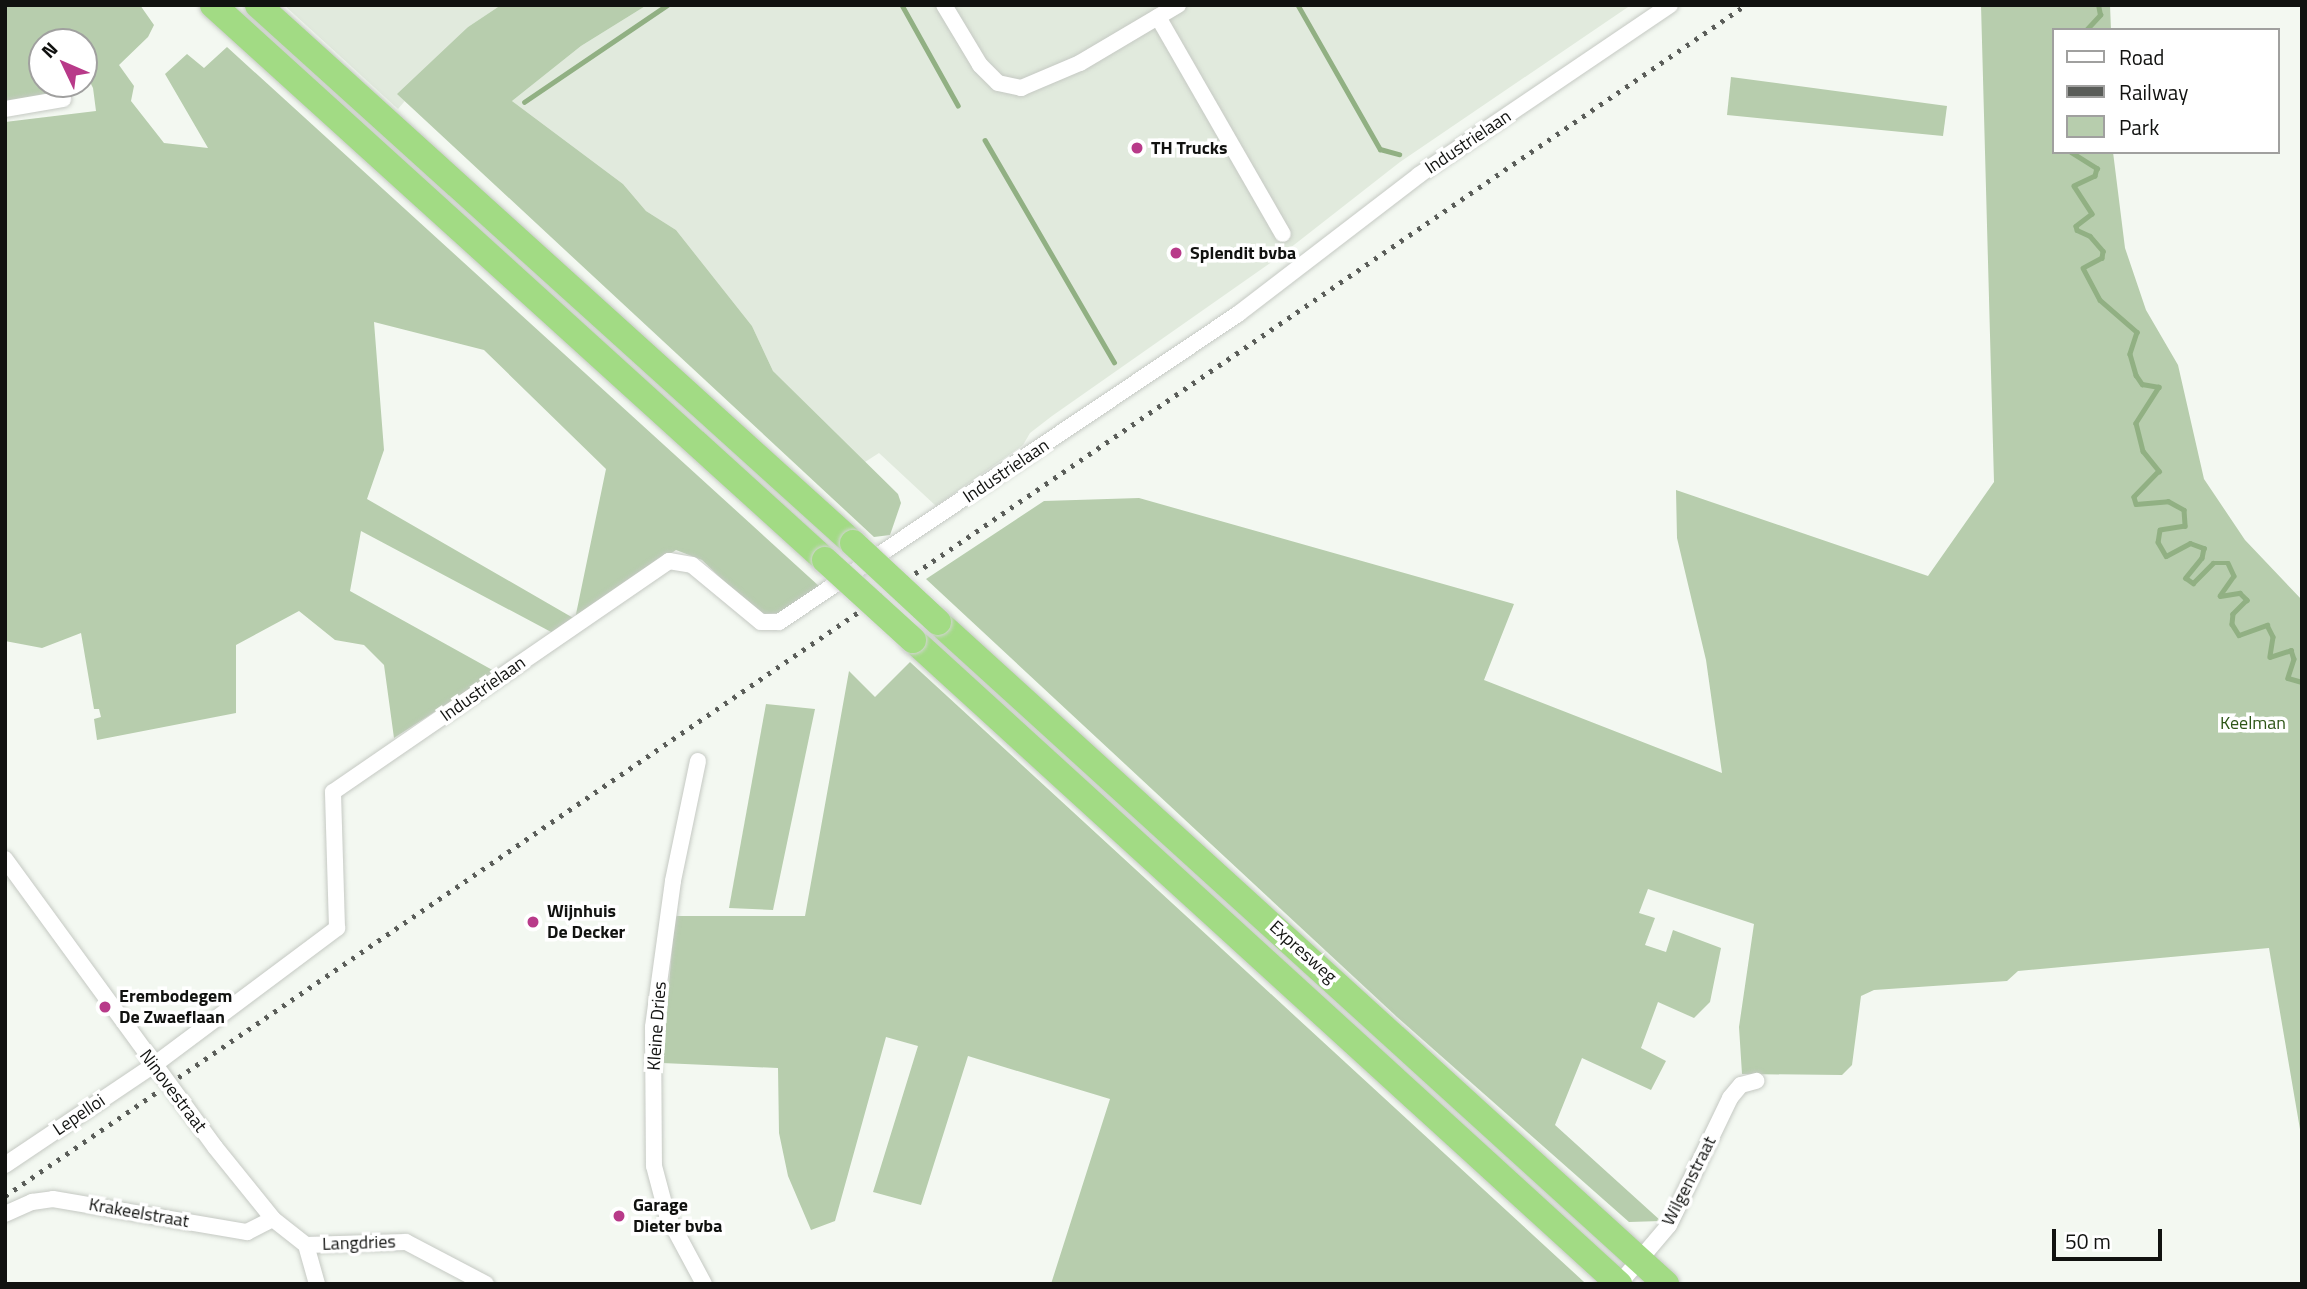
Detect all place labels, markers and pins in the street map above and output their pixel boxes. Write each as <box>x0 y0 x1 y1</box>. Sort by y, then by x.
place label: TH Trucks <box>1151 137 1228 159</box>
marker: TH Trucks <box>1129 140 1145 156</box>
place label: Splendit bvba <box>1190 242 1296 264</box>
marker: Splendit bvba <box>1168 245 1184 261</box>
place label: Wijnhuis De Decker <box>547 901 625 944</box>
marker: Wijnhuis De Decker <box>525 914 541 930</box>
place label: Erembodegem De Zwaeflaan <box>119 986 232 1028</box>
marker: Erembodegem De Zwaeflaan <box>97 999 113 1015</box>
place label: Garage Dieter bvba <box>633 1195 722 1238</box>
marker: Garage Dieter bvba <box>611 1208 627 1224</box>

